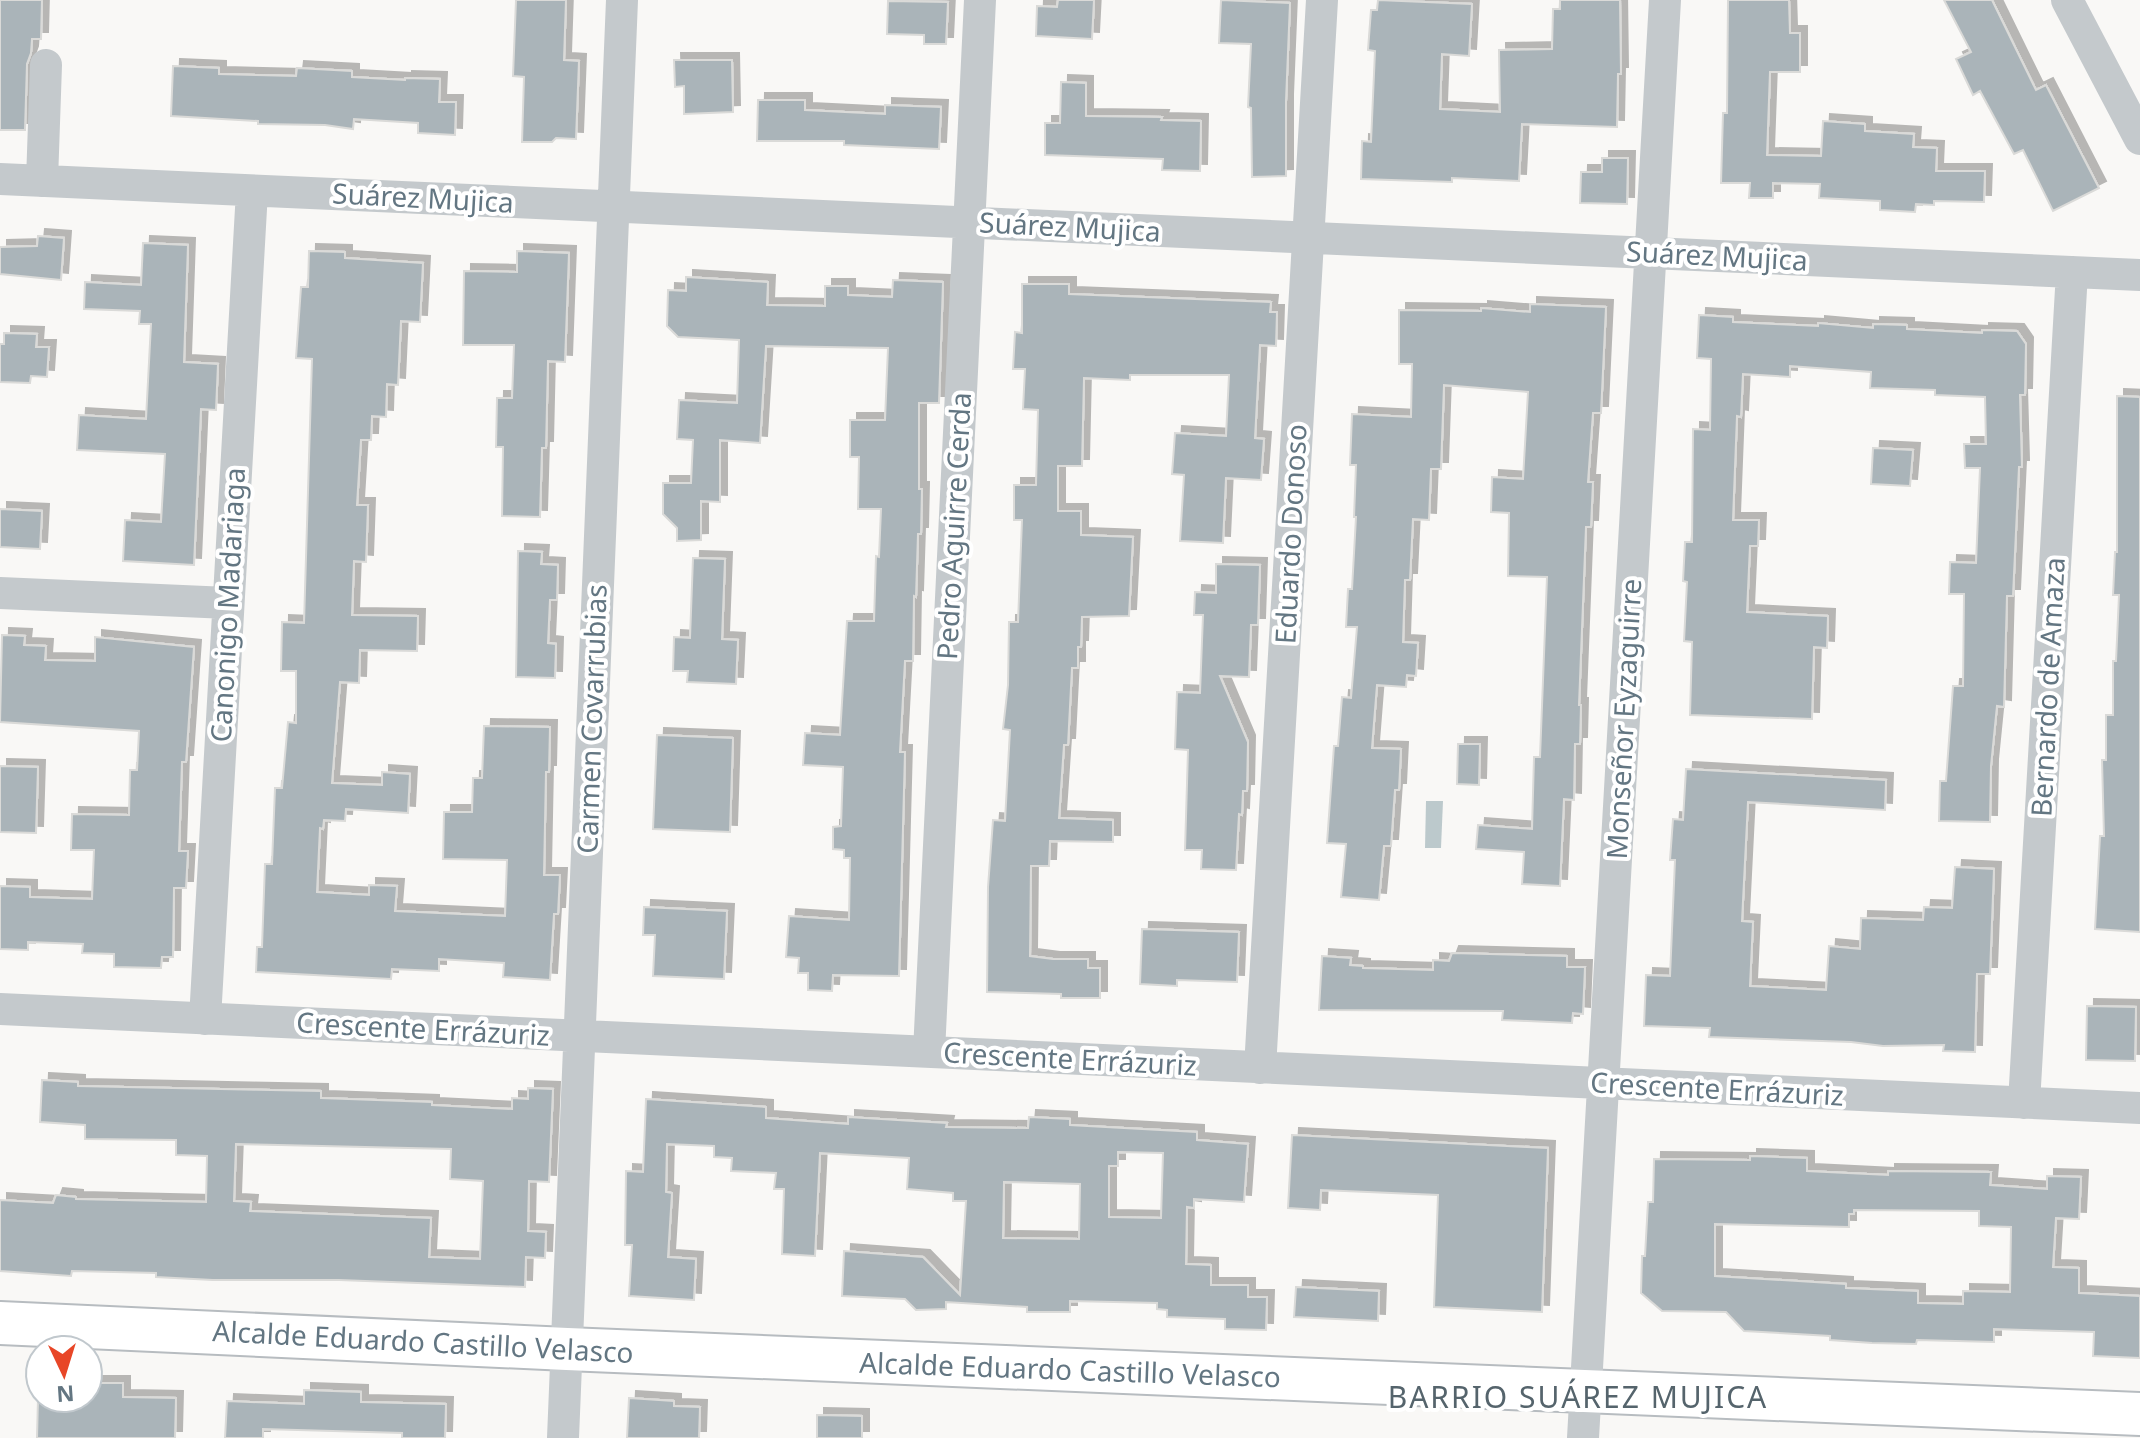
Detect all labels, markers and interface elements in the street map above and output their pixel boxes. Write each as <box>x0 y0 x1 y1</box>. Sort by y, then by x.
street label: Suárez Mujica <box>331 173 515 221</box>
street label: Suárez Mujica <box>978 202 1162 250</box>
street label: Suárez Mujica <box>1625 231 1809 279</box>
street label: Pedro Aguirre Cerda <box>927 391 979 661</box>
street label: Eduardo Donoso <box>1265 423 1315 645</box>
street label: Canonigo Madariaga <box>201 467 253 743</box>
street label: Bernardo de Amaza <box>2021 556 2073 818</box>
street label: Monseñor Eyzaguirre <box>1597 578 1649 860</box>
street label: Carmen Covarrubias <box>567 584 615 854</box>
street label: Crescente Errázuriz <box>295 1002 551 1054</box>
street label: Crescente Errázuriz <box>942 1032 1198 1084</box>
street label: Crescente Errázuriz <box>1589 1062 1845 1114</box>
street label: Alcalde Eduardo Castillo Velasco <box>212 1311 635 1371</box>
north arrow <box>24 1334 104 1414</box>
street label: Alcalde Eduardo Castillo Velasco <box>859 1343 1281 1395</box>
district label: BARRIO SUÁREZ MUJICA <box>1388 1376 1768 1417</box>
text: N <box>55 1379 75 1411</box>

